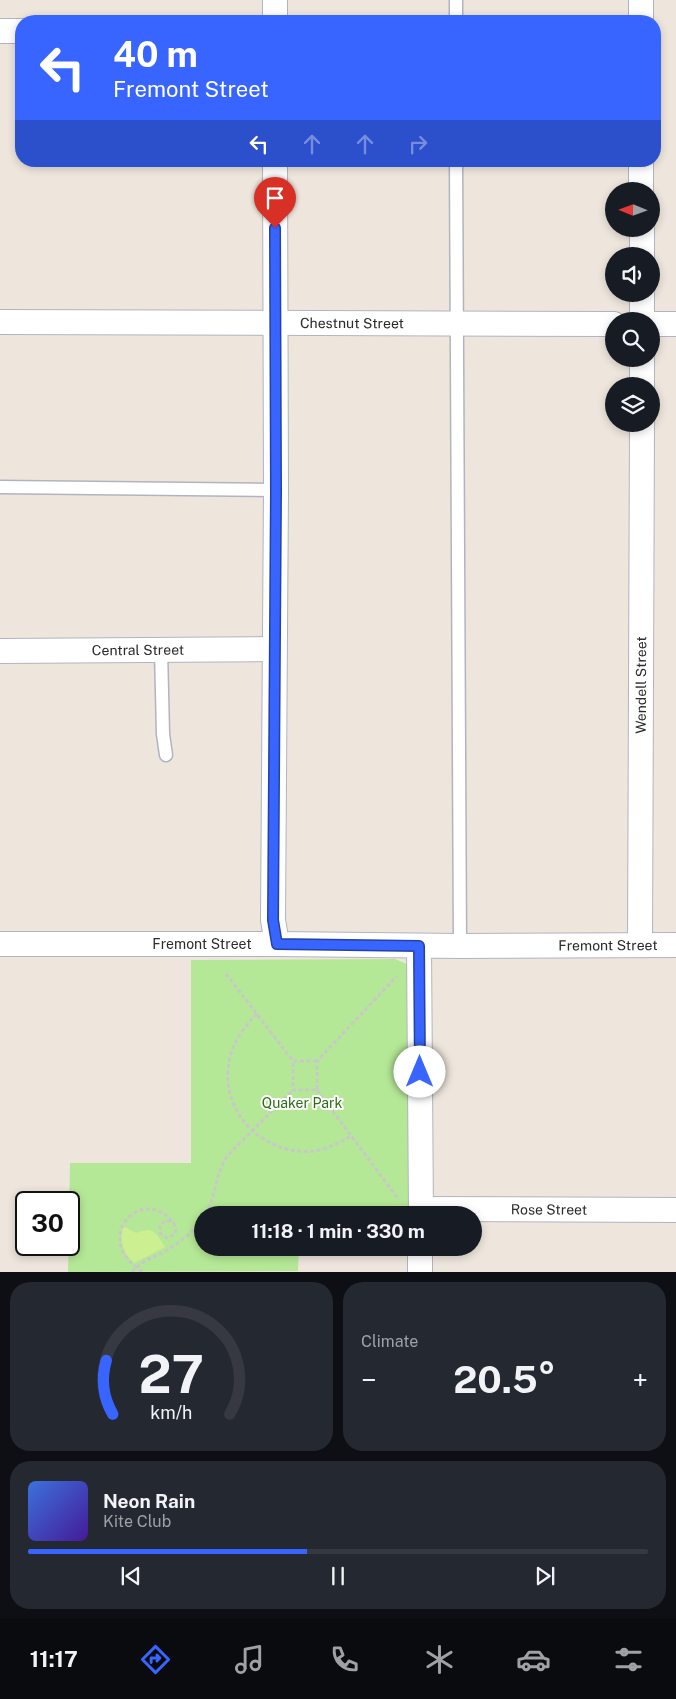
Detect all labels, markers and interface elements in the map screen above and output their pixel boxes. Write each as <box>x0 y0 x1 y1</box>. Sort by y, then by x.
text: 40 m <box>113 34 198 75</box>
icon: left <box>30 35 95 100</box>
text: Fremont Street <box>113 76 269 102</box>
icon: left <box>245 130 273 158</box>
icon: ahead <box>298 130 326 158</box>
icon: ahead <box>351 130 379 158</box>
icon: right <box>404 130 432 158</box>
pin <box>254 177 296 228</box>
north arrow <box>605 182 660 238</box>
map controls <box>605 182 660 432</box>
icon: arrive <box>261 184 289 212</box>
button: sound <box>605 247 660 302</box>
button: search <box>605 312 660 367</box>
street label: Chestnut Street <box>300 315 404 331</box>
button: layers <box>605 377 660 432</box>
street label: Wendell Street <box>633 636 649 734</box>
street label: Central Street <box>92 642 184 658</box>
street label: Fremont Street <box>152 936 252 952</box>
street label: Fremont Street <box>558 937 658 954</box>
position arrow <box>393 1045 445 1097</box>
park label: Quaker Park <box>262 1095 342 1111</box>
speed limit sign: 30 <box>15 1191 80 1256</box>
street label: Rose Street <box>511 1201 587 1218</box>
text: 11:18 · 1 min · 330 m <box>251 1220 425 1242</box>
text: Climate <box>361 1332 418 1351</box>
text: 27 <box>139 1344 204 1405</box>
text: 20.5° <box>453 1357 556 1402</box>
text: − <box>361 1363 377 1396</box>
text: + <box>632 1363 648 1396</box>
text: km/h <box>150 1402 193 1423</box>
text: Neon Rain <box>103 1490 195 1512</box>
text: Kite Club <box>103 1512 171 1531</box>
icon: previous <box>117 1562 145 1590</box>
icon: pause <box>324 1562 352 1590</box>
icon: next <box>531 1562 559 1590</box>
icon: directions <box>138 1642 173 1677</box>
icon: music <box>232 1642 267 1677</box>
icon: phone <box>327 1642 362 1677</box>
icon: climate <box>422 1642 457 1677</box>
icon: car <box>516 1642 551 1677</box>
icon: filters <box>611 1642 646 1677</box>
text: 11:17 <box>30 1646 78 1672</box>

